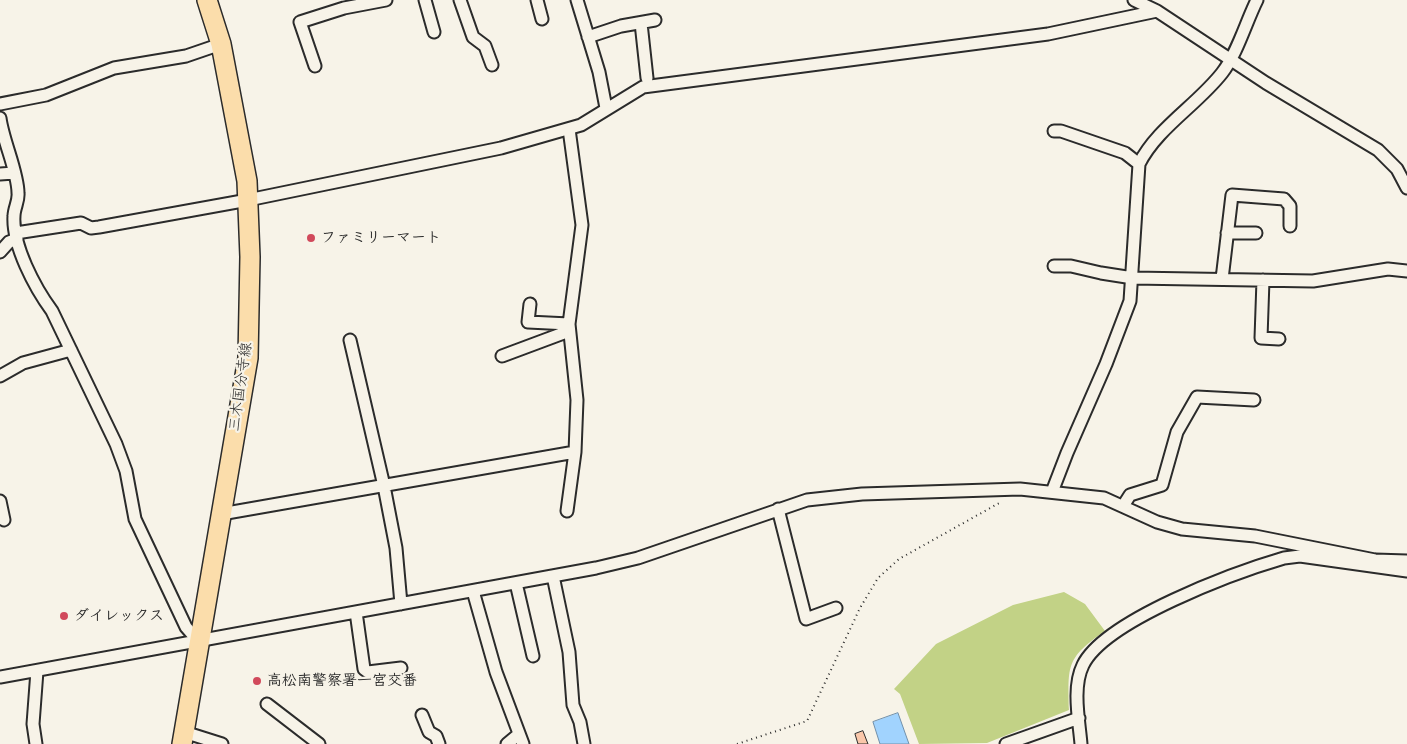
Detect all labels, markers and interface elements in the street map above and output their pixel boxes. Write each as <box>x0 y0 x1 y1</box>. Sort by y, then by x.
place label: ファミリーマート <box>321 229 441 247</box>
marker: ファミリーマート <box>305 232 317 244</box>
street label: 三木国分寺線 <box>226 341 256 433</box>
place label: ダイレックス <box>74 607 164 625</box>
marker: ダイレックス <box>58 610 70 622</box>
place label: 高松南警察署一宮交番 <box>267 672 417 690</box>
marker: 高松南警察署一宮交番 <box>251 675 263 687</box>

